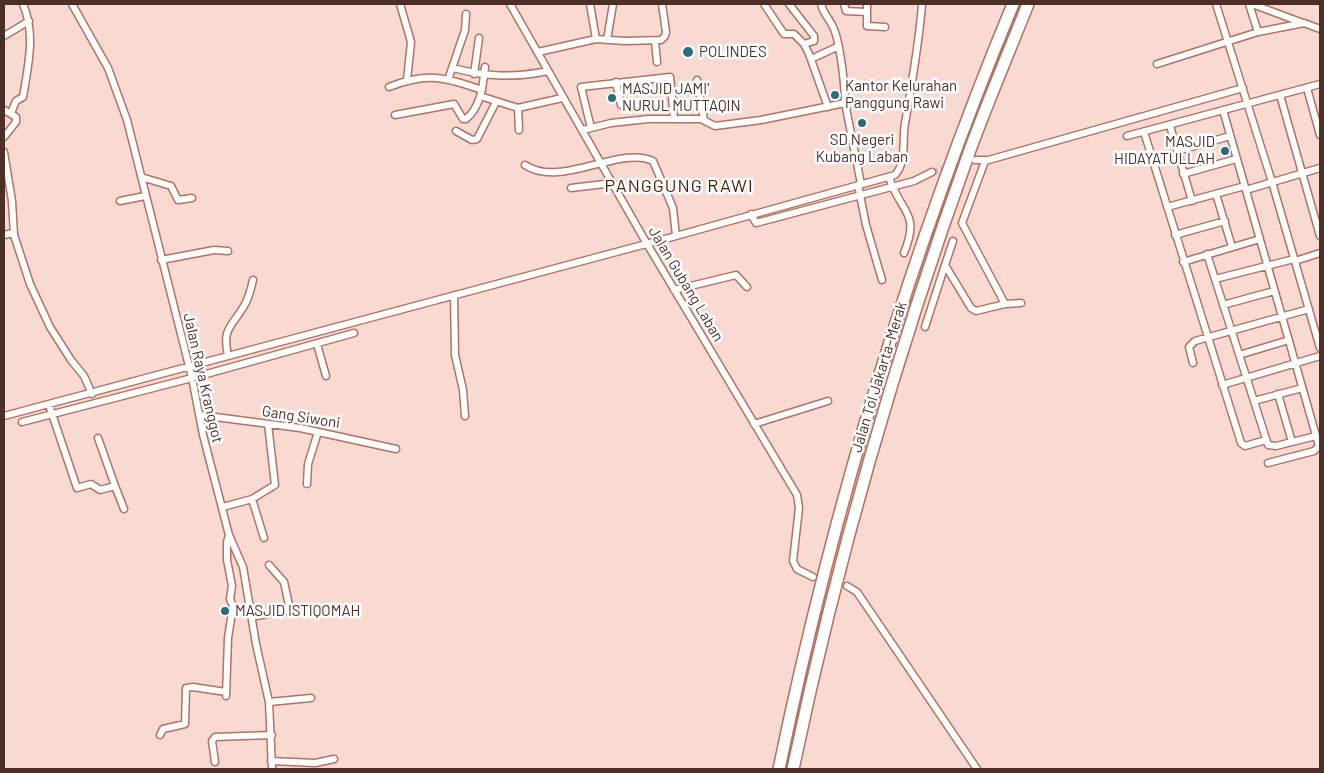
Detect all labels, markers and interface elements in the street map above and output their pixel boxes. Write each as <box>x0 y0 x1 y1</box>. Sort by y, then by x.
place label: POLINDES <box>699 43 767 61</box>
marker: POLINDES <box>681 45 695 59</box>
place label: Kantor Kelurahan Panggung Rawi <box>845 77 957 112</box>
place label: MASJID JAMI' NURUL MUTTAQIN <box>622 80 741 115</box>
marker: Kantor Kelurahan Panggung Rawi <box>829 89 841 101</box>
marker: MASJID JAMI' NURUL MUTTAQIN <box>606 92 618 104</box>
marker: SD Negeri Kubang Laban <box>856 117 868 129</box>
place label: SD Negeri Kubang Laban <box>816 131 908 166</box>
place label: MASJID HIDAYATULLAH <box>1114 133 1215 168</box>
marker: MASJID HIDAYATULLAH <box>1219 145 1231 157</box>
district label: PANGGUNG RAWI <box>603 175 755 197</box>
street label: Jalan Gubang Laban <box>645 223 727 345</box>
street label: Jalan Tol Jakarta–Merak <box>847 299 911 455</box>
street label: Jalan Raya Kranggot <box>179 311 227 445</box>
street label: Gang Siwoni <box>261 402 341 432</box>
place label: MASJID ISTIQOMAH <box>235 602 360 620</box>
marker: MASJID ISTIQOMAH <box>219 605 231 617</box>

